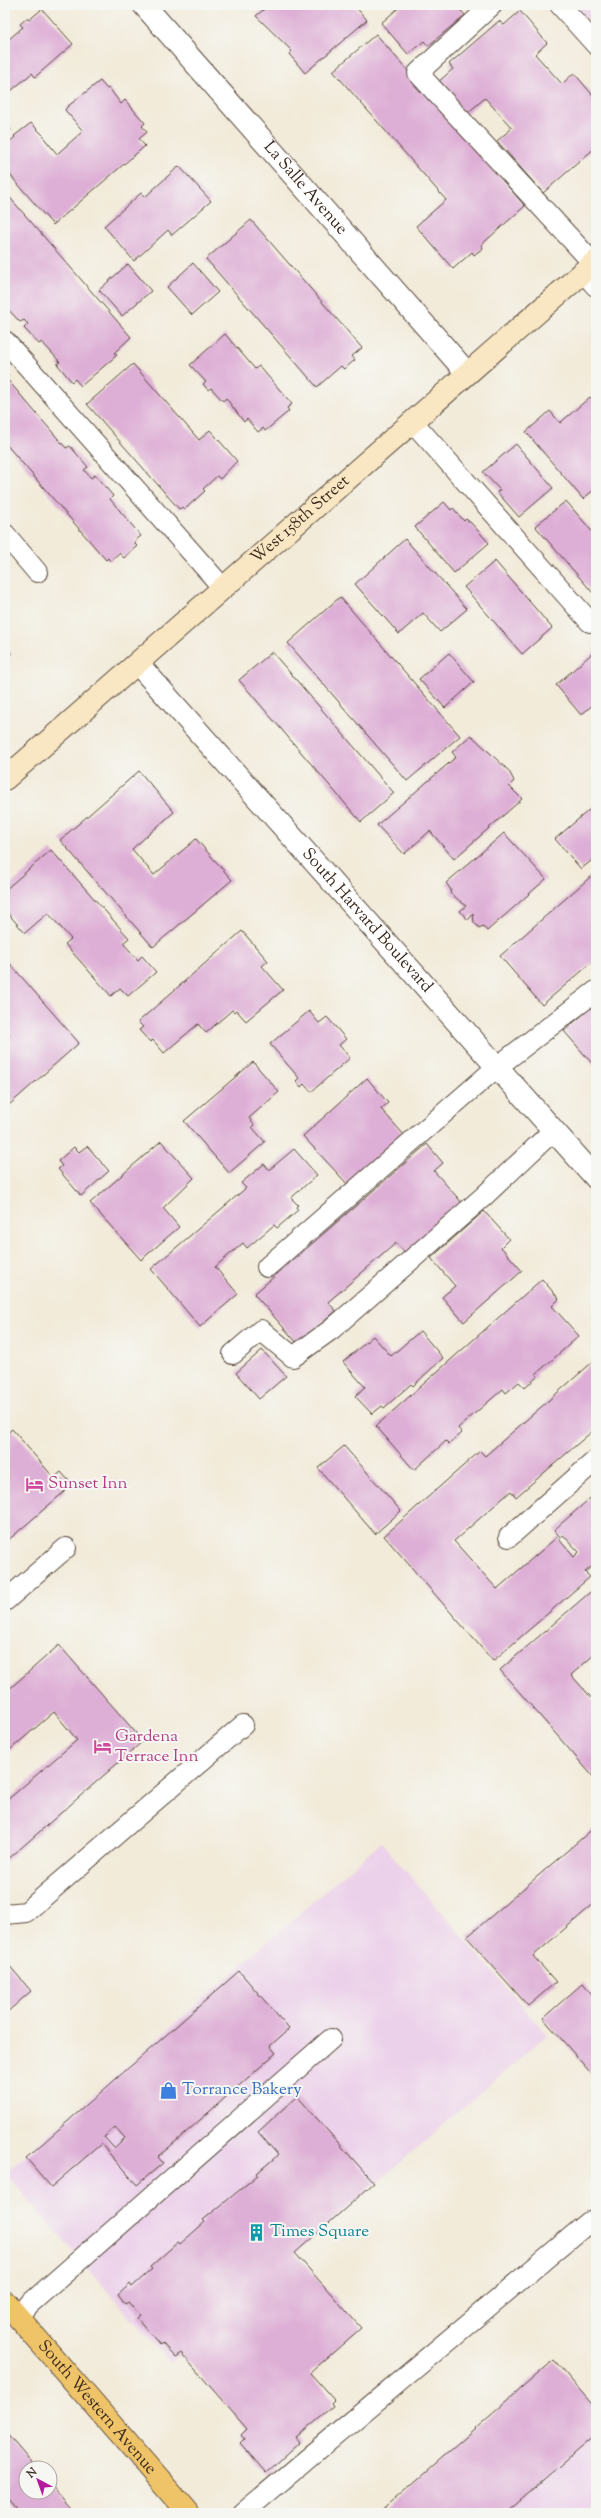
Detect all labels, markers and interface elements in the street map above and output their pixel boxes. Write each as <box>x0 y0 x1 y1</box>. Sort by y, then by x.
street label: La Salle Avenue <box>257 136 353 240</box>
street label: West 158th Street <box>246 470 356 570</box>
street label: South Harvard Boulevard <box>296 843 438 999</box>
place label: Sunset Inn <box>48 1472 128 1496</box>
hotel icon: Sunset Inn <box>25 1474 45 1494</box>
place label: Gardena Terrace Inn <box>115 1725 199 1769</box>
hotel icon: Gardena Terrace Inn <box>92 1737 112 1757</box>
place label: Torrance Bakery <box>182 2078 302 2102</box>
shop icon: Torrance Bakery <box>159 2080 179 2100</box>
place label: Times Square <box>270 2220 369 2244</box>
building icon: Times Square <box>247 2222 267 2242</box>
street label: South Western Avenue <box>32 2335 162 2480</box>
north arrow <box>18 2460 58 2500</box>
text: N <box>23 2464 41 2483</box>

